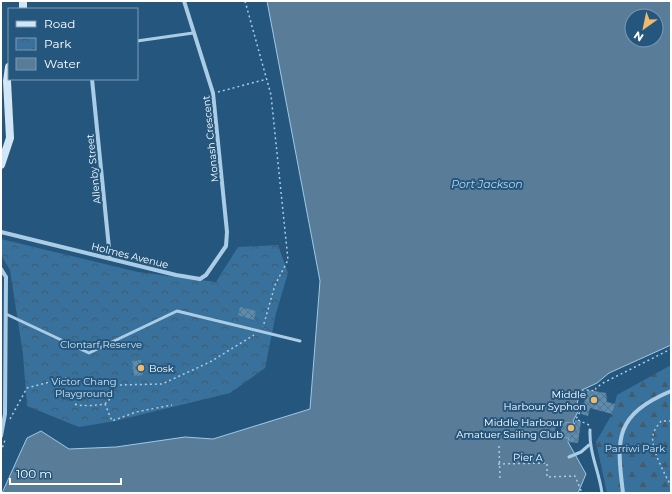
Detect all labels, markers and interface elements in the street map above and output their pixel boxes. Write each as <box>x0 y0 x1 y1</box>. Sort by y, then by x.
legend <box>8 8 138 80</box>
north arrow <box>624 8 664 48</box>
text: Road <box>44 16 75 31</box>
text: N <box>631 28 646 45</box>
text: Park <box>44 36 72 51</box>
text: Water <box>44 56 81 71</box>
street label: Monash Crescent <box>199 95 222 183</box>
street label: Allenby Street <box>83 133 104 205</box>
water label: Port Jackson <box>451 177 523 191</box>
street label: Holmes Avenue <box>90 240 170 271</box>
park label: Clontarf Reserve <box>60 338 142 351</box>
place label: Bosk <box>149 362 174 375</box>
marker: Bosk <box>136 363 146 373</box>
park label: Victor Chang Playground <box>51 375 117 400</box>
place label: Middle Harbour Syphon <box>503 388 586 413</box>
marker: Middle Harbour Syphon <box>589 395 599 405</box>
place label: Middle Harbour Amatuer Sailing Club <box>456 416 563 441</box>
marker: Middle Harbour Amatuer Sailing Club <box>566 423 576 433</box>
park label: Parriwi Park <box>605 442 665 455</box>
street label: Pier A <box>513 451 544 464</box>
scale bar <box>10 460 121 486</box>
text: 100 m <box>16 466 52 481</box>

